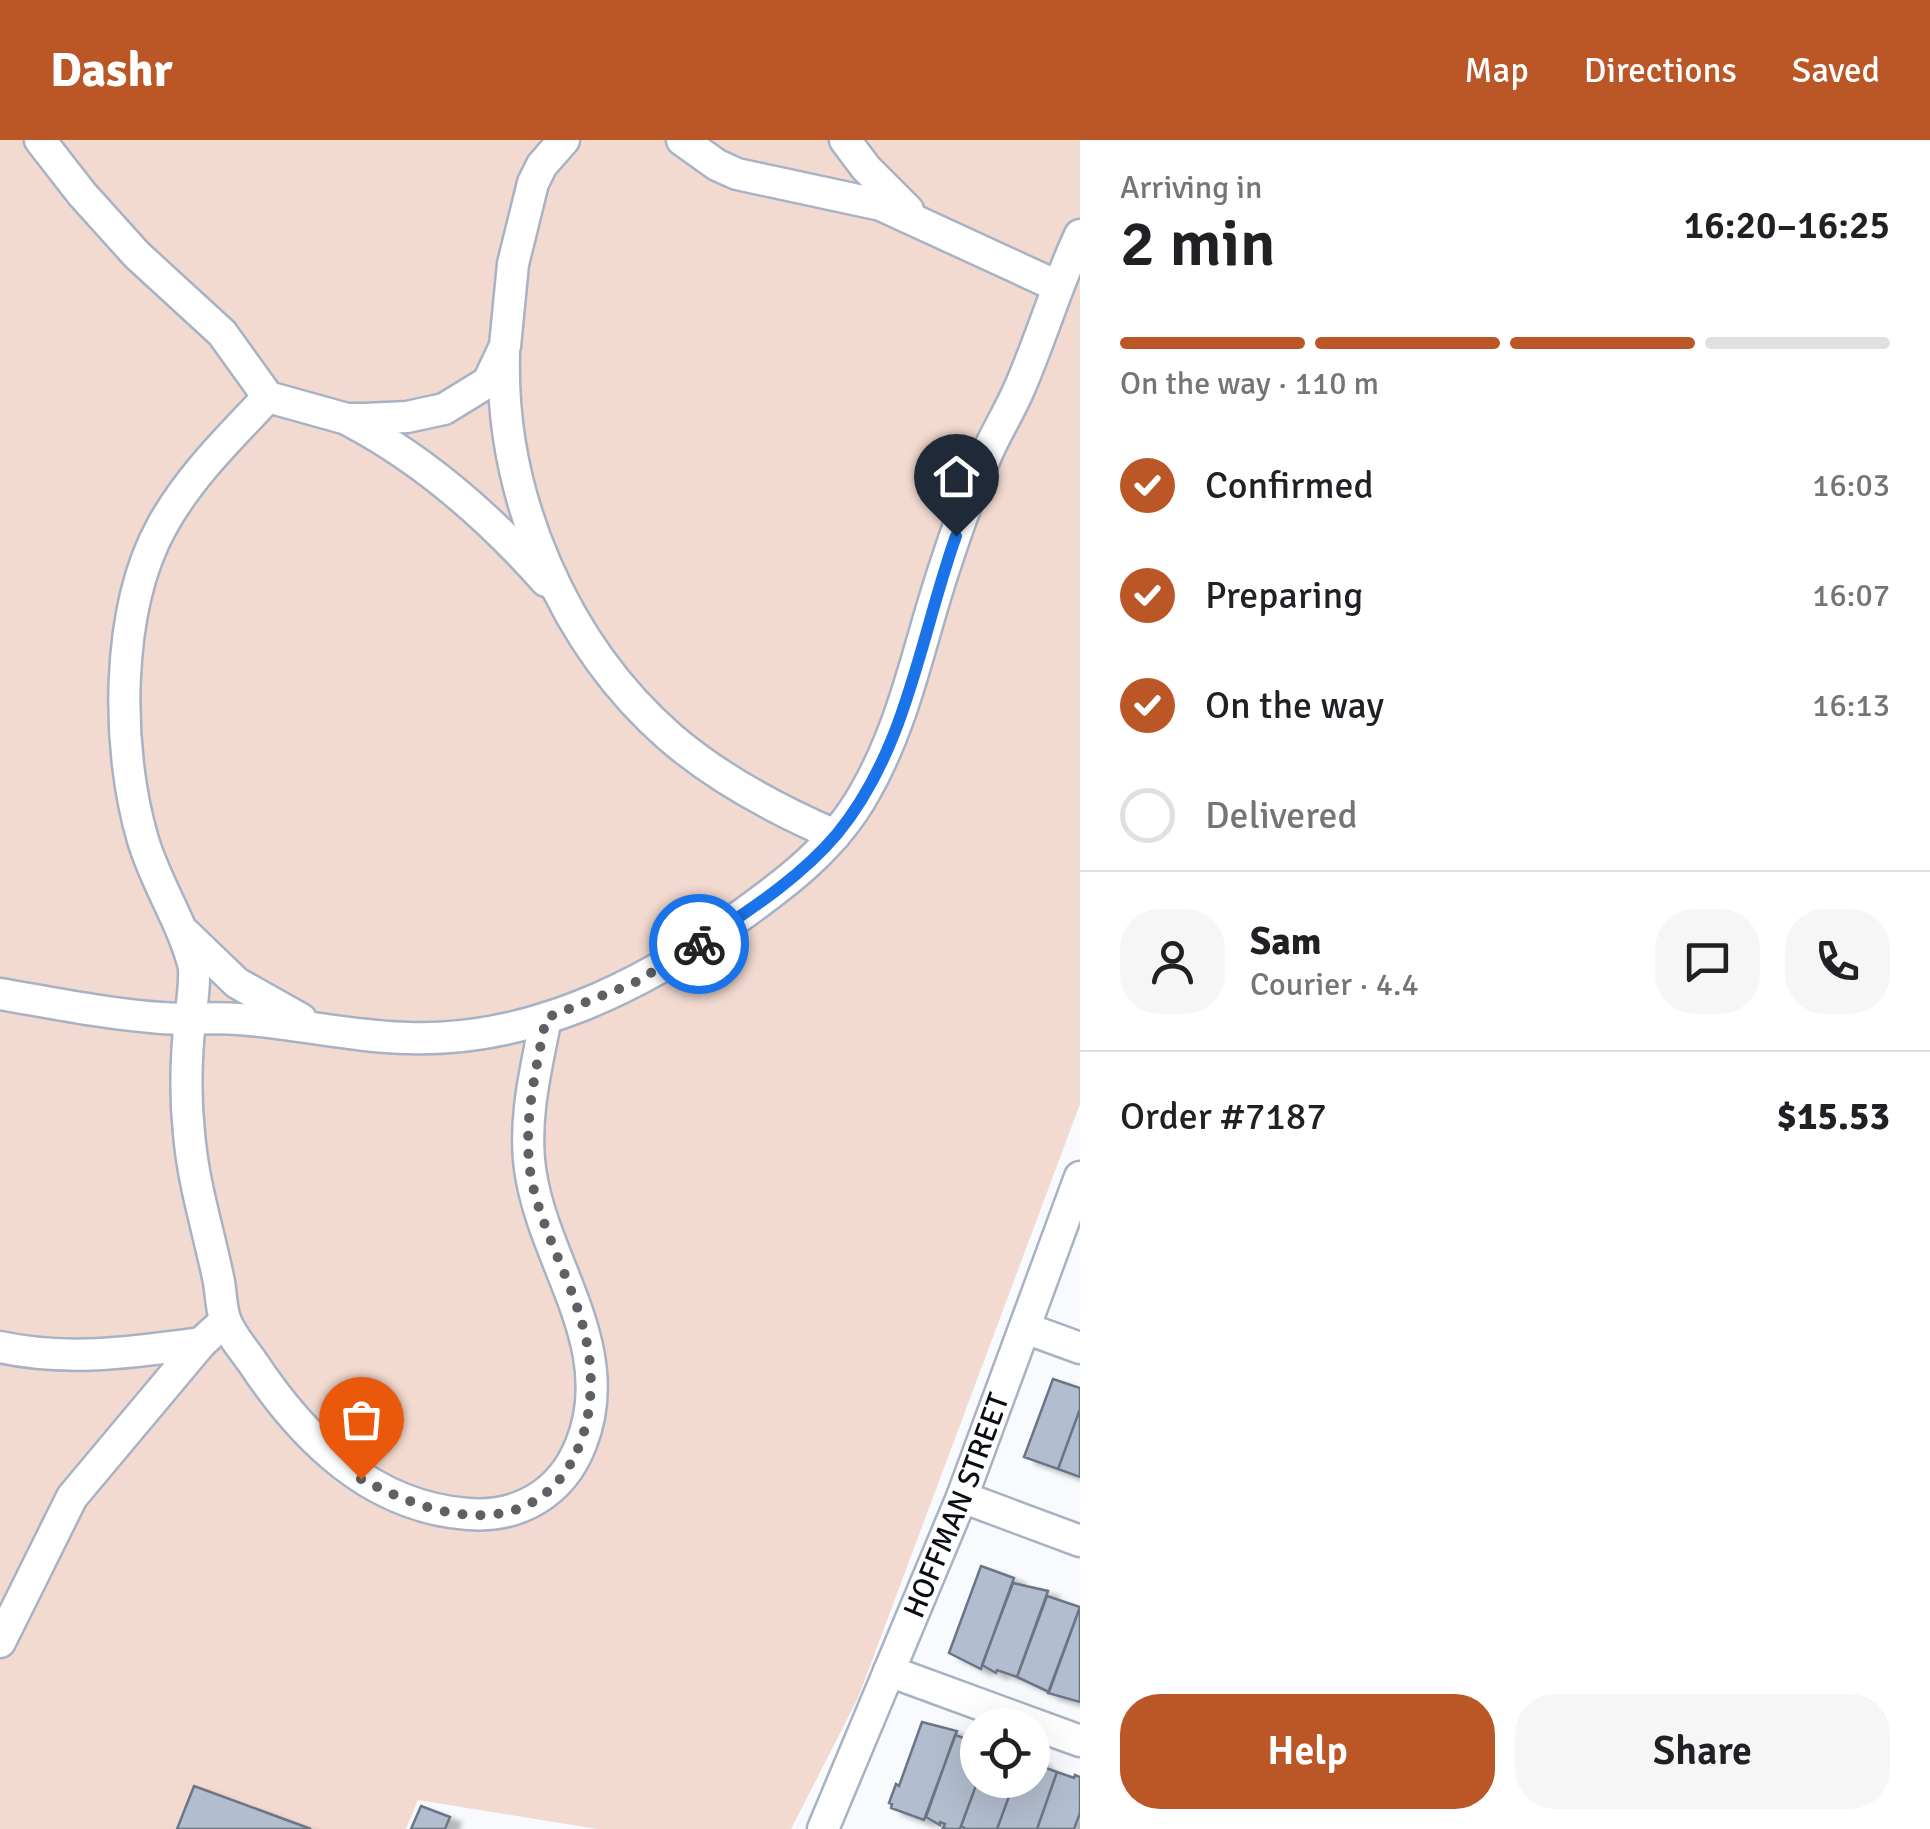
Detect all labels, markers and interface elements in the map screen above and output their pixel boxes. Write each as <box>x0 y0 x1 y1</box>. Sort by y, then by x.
text: Dashr <box>50 41 173 100</box>
text: Map <box>1464 49 1529 92</box>
text: Directions <box>1584 49 1737 92</box>
text: Saved <box>1792 49 1880 92</box>
text: Arriving in <box>1120 168 1262 207</box>
text: 16:20–16:25 <box>1684 202 1890 249</box>
text: 2 min <box>1120 204 1276 284</box>
text: On the way · 110 m <box>1120 364 1379 403</box>
pin <box>914 434 999 537</box>
icon: home <box>929 449 984 504</box>
icon: check <box>1120 458 1175 513</box>
text: Confirmed <box>1205 462 1374 509</box>
text: 16:03 <box>1812 466 1890 505</box>
icon: check <box>1120 568 1175 623</box>
text: Preparing <box>1205 572 1363 619</box>
text: 16:07 <box>1812 576 1890 615</box>
icon: check <box>1120 678 1175 733</box>
text: On the way <box>1205 682 1384 729</box>
text: 16:13 <box>1812 686 1890 725</box>
text: Delivered <box>1205 792 1358 839</box>
courier <box>649 894 749 994</box>
button: person <box>1120 909 1225 1014</box>
button: chat <box>1655 909 1760 1014</box>
button: phone <box>1785 909 1890 1014</box>
icon: bike <box>672 917 727 972</box>
text: Sam <box>1250 918 1321 965</box>
text: Courier · 4.4 <box>1250 965 1419 1004</box>
text: Order #7187 <box>1120 1093 1327 1140</box>
text: $15.53 <box>1777 1093 1890 1140</box>
pin <box>319 1377 404 1480</box>
street label: HOFFMAN STREET <box>896 1388 1018 1623</box>
icon: bag <box>334 1392 389 1447</box>
button: Help <box>1120 1694 1495 1809</box>
button: Share <box>1515 1694 1890 1809</box>
map controls <box>960 1708 1050 1798</box>
button: locate <box>960 1708 1050 1798</box>

